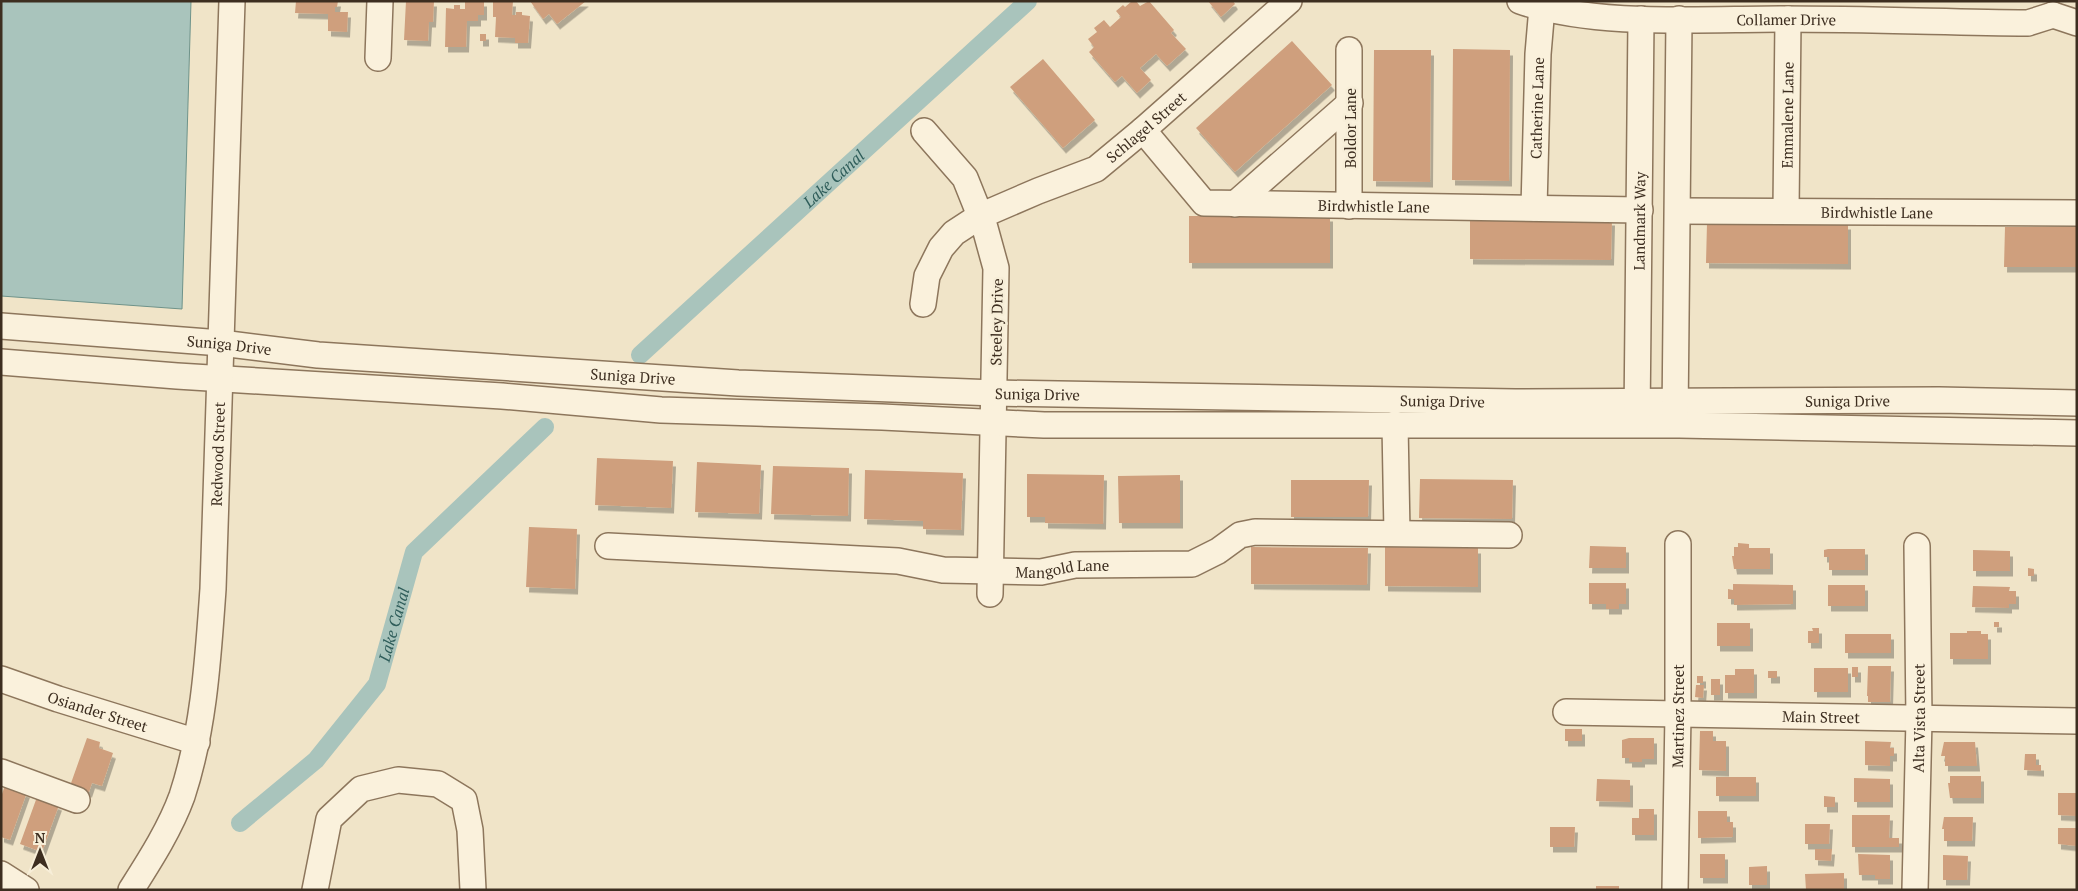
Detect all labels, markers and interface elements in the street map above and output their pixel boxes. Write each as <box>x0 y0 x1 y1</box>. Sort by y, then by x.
street label: Collamer Drive <box>1736 9 1836 30</box>
street label: Catherine Lane <box>1525 57 1548 159</box>
street label: Emmalene Lane <box>1776 62 1798 168</box>
street label: Schlagel Street <box>1102 86 1190 167</box>
street label: Boldor Lane <box>1340 88 1360 168</box>
water label: Lake Canal <box>797 144 870 213</box>
street label: Landmark Way <box>1628 171 1649 271</box>
street label: Birdwhistle Lane <box>1318 195 1430 217</box>
street label: Birdwhistle Lane <box>1821 202 1933 222</box>
street label: Steeley Drive <box>985 278 1007 366</box>
street label: Suniga Drive <box>186 330 273 359</box>
street label: Suniga Drive <box>590 363 676 389</box>
street label: Suniga Drive <box>995 383 1080 404</box>
street label: Suniga Drive <box>1400 390 1485 411</box>
street label: Suniga Drive <box>1805 390 1890 411</box>
street label: Redwood Street <box>206 401 229 507</box>
street label: Mangold Lane <box>1015 555 1109 582</box>
water label: Lake Canal <box>373 584 415 665</box>
street label: Alta Vista Street <box>1908 663 1929 773</box>
street label: Martinez Street <box>1667 664 1688 768</box>
street label: Osiander Street <box>45 686 151 736</box>
street label: Main Street <box>1782 706 1860 727</box>
north arrow <box>15 826 65 876</box>
text: N <box>35 828 46 847</box>

